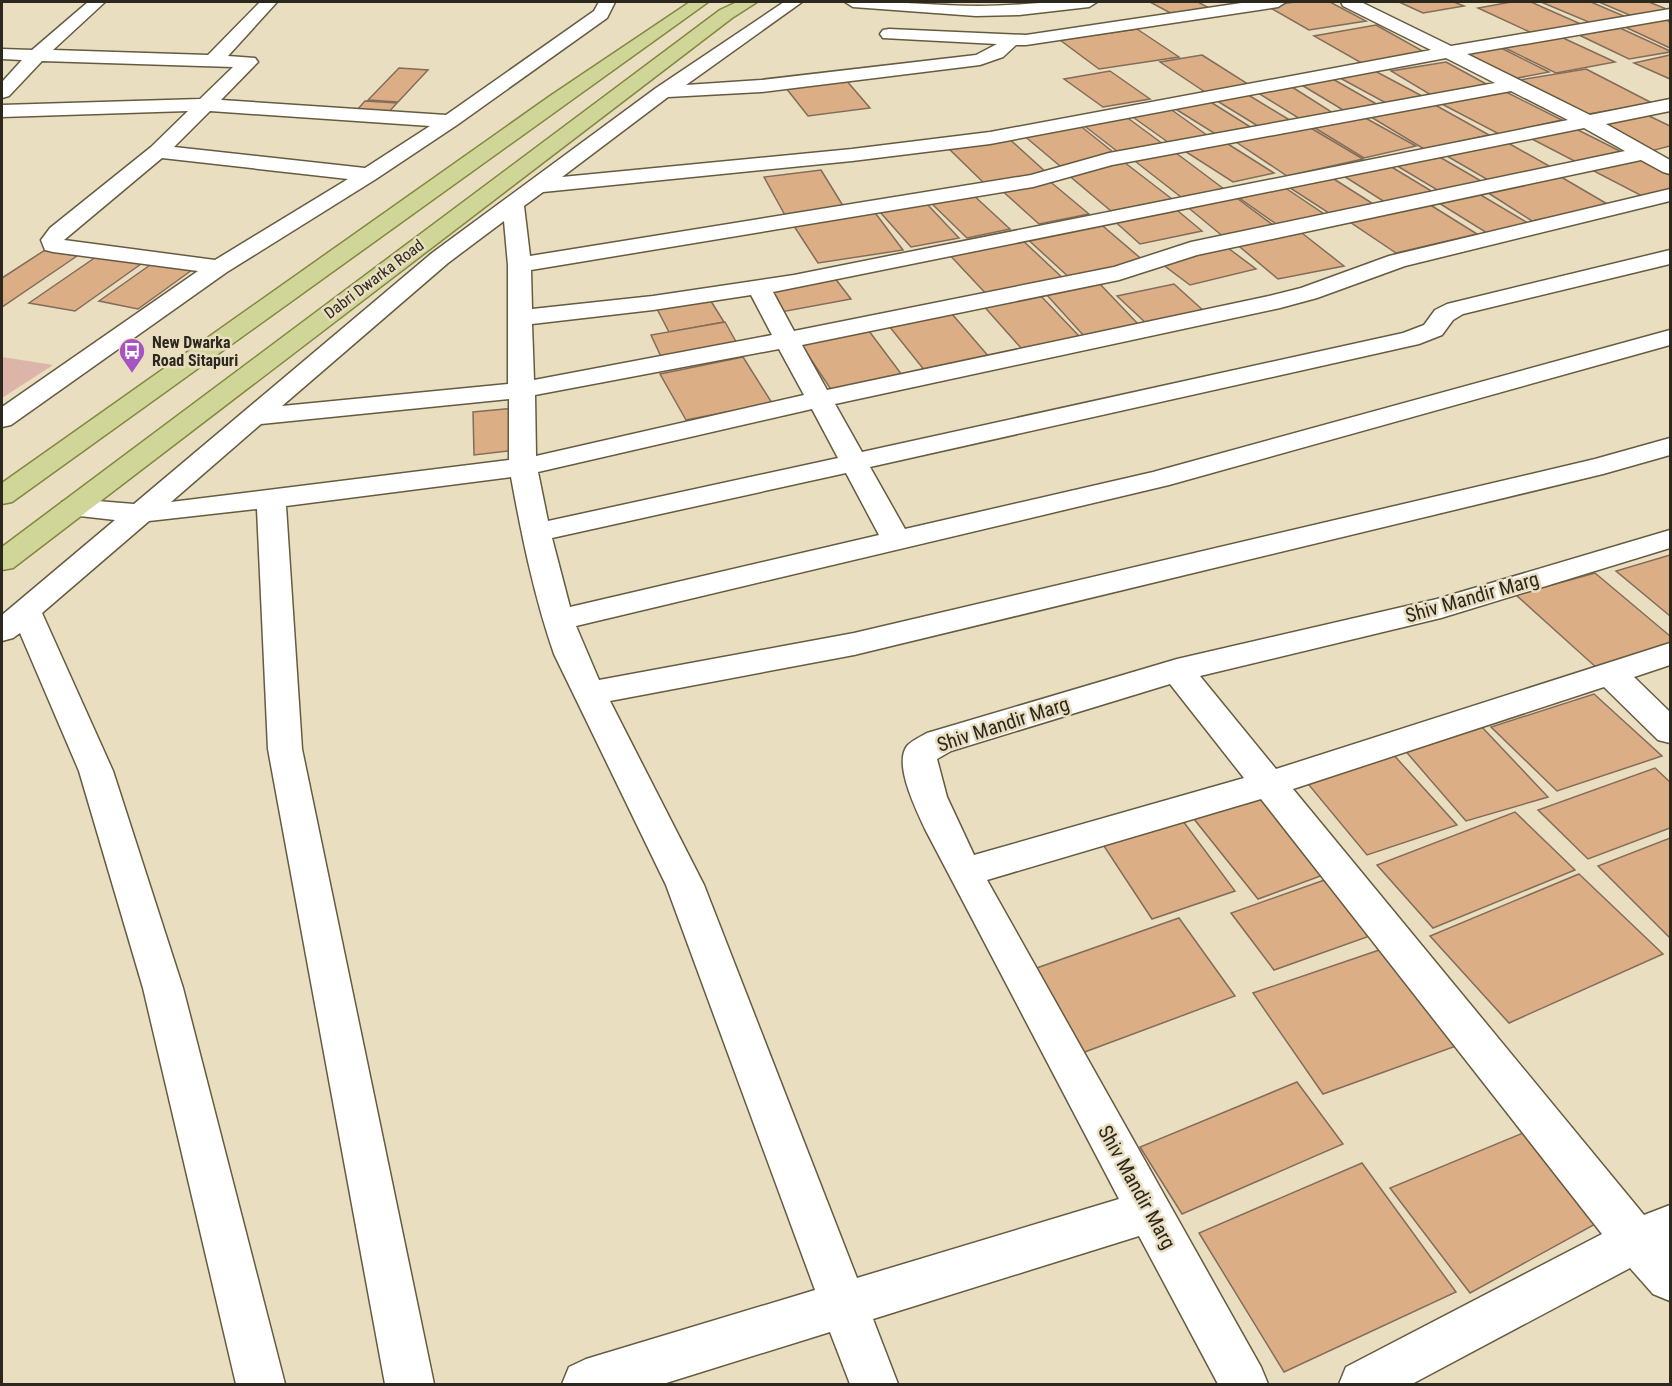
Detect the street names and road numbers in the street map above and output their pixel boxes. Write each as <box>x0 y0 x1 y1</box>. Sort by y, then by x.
street label: Dabri Dwarka Road <box>321 235 427 323</box>
street label: Shiv Mandir Marg <box>1402 566 1542 628</box>
street label: Shiv Mandir Marg <box>934 691 1072 757</box>
street label: Shiv Mandir Marg <box>1093 1121 1181 1253</box>

